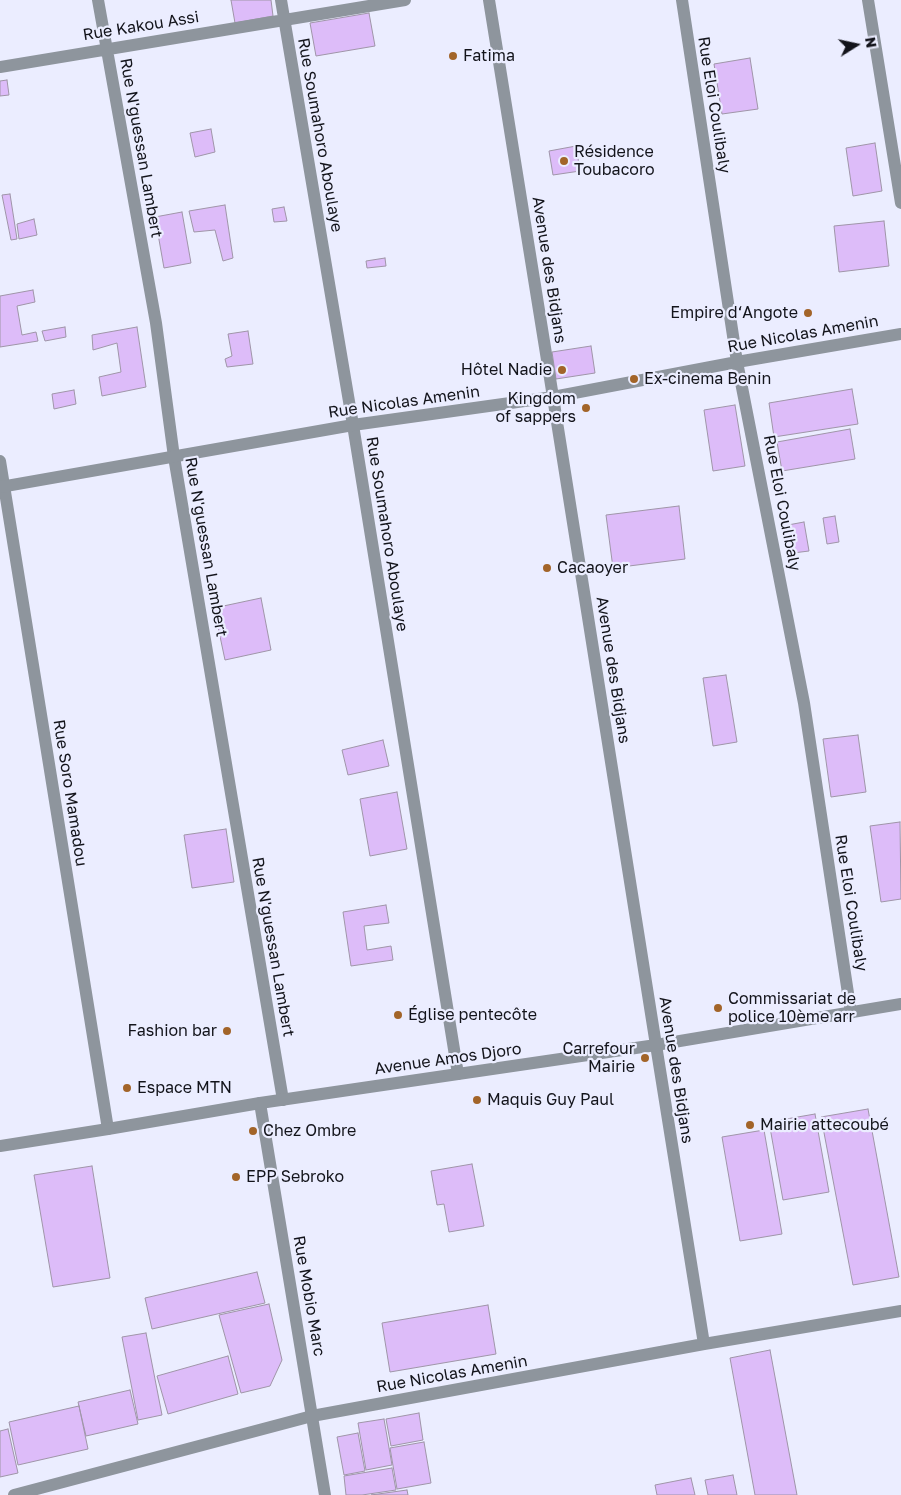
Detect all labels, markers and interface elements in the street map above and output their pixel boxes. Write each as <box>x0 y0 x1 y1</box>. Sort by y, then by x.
street label: Rue Kakou Assi <box>82 7 200 45</box>
north arrow <box>831 20 881 70</box>
street label: Rue Eloi Coulibaly <box>694 35 734 175</box>
street label: Rue Soumahoro Aboulaye <box>293 36 347 234</box>
text: N <box>862 36 881 49</box>
place label: Fatima <box>463 46 515 66</box>
marker: Fatima <box>447 50 459 62</box>
street label: Rue N'guessan Lambert <box>116 57 166 239</box>
place label: Résidence Toubacoro <box>574 142 655 180</box>
marker: Résidence Toubacoro <box>558 155 570 167</box>
street label: Avenue des Bidjans <box>528 195 570 345</box>
place label: Empire d‘Angote <box>670 303 798 323</box>
marker: Empire d‘Angote <box>802 307 814 319</box>
street label: Rue Nicolas Amenin <box>726 311 880 357</box>
place label: Hôtel Nadie <box>461 360 552 380</box>
marker: Hôtel Nadie <box>556 364 568 376</box>
place label: Ex-cinema Benin <box>644 369 771 389</box>
marker: Ex-cinema Benin <box>628 373 640 385</box>
street label: Rue Nicolas Amenin <box>327 382 481 422</box>
place label: Kingdom of sappers <box>496 389 576 427</box>
marker: Kingdom of sappers <box>580 402 592 414</box>
street label: Rue Eloi Coulibaly <box>759 433 805 573</box>
street label: Rue Soumahoro Aboulaye <box>362 435 412 633</box>
street label: Rue N'guessan Lambert <box>181 456 231 638</box>
place label: Cacaoyer <box>557 558 628 578</box>
marker: Cacaoyer <box>541 562 553 574</box>
street label: Avenue des Bidjans <box>592 595 634 745</box>
street label: Rue Soro Mamadou <box>49 718 91 868</box>
street label: Rue Eloi Coulibaly <box>831 833 871 973</box>
street label: Rue N'guessan Lambert <box>248 856 298 1038</box>
place label: Commissariat de police 10ème arr <box>728 989 856 1027</box>
street label: Avenue des Bidjans <box>655 995 697 1145</box>
marker: Commissariat de police 10ème arr <box>712 1002 724 1014</box>
place label: Église pentecôte <box>408 1005 537 1025</box>
marker: Église pentecôte <box>392 1009 404 1021</box>
place label: Fashion bar <box>128 1021 217 1041</box>
marker: Fashion bar <box>221 1025 233 1037</box>
street label: Avenue Amos Djoro <box>373 1039 523 1079</box>
place label: Carrefour Mairie <box>562 1039 635 1077</box>
marker: Carrefour Mairie <box>639 1052 651 1064</box>
place label: Espace MTN <box>137 1078 232 1098</box>
marker: Espace MTN <box>121 1082 133 1094</box>
place label: Maquis Guy Paul <box>487 1090 614 1110</box>
marker: Maquis Guy Paul <box>471 1094 483 1106</box>
place label: Mairie attecoubé <box>760 1115 889 1135</box>
marker: Mairie attecoubé <box>744 1119 756 1131</box>
place label: Chez Ombre <box>263 1121 356 1141</box>
marker: Chez Ombre <box>247 1125 259 1137</box>
place label: EPP Sebroko <box>246 1167 344 1187</box>
marker: EPP Sebroko <box>230 1171 242 1183</box>
street label: Rue Mobio Marc <box>289 1234 329 1358</box>
street label: Rue Nicolas Amenin <box>375 1351 529 1397</box>

